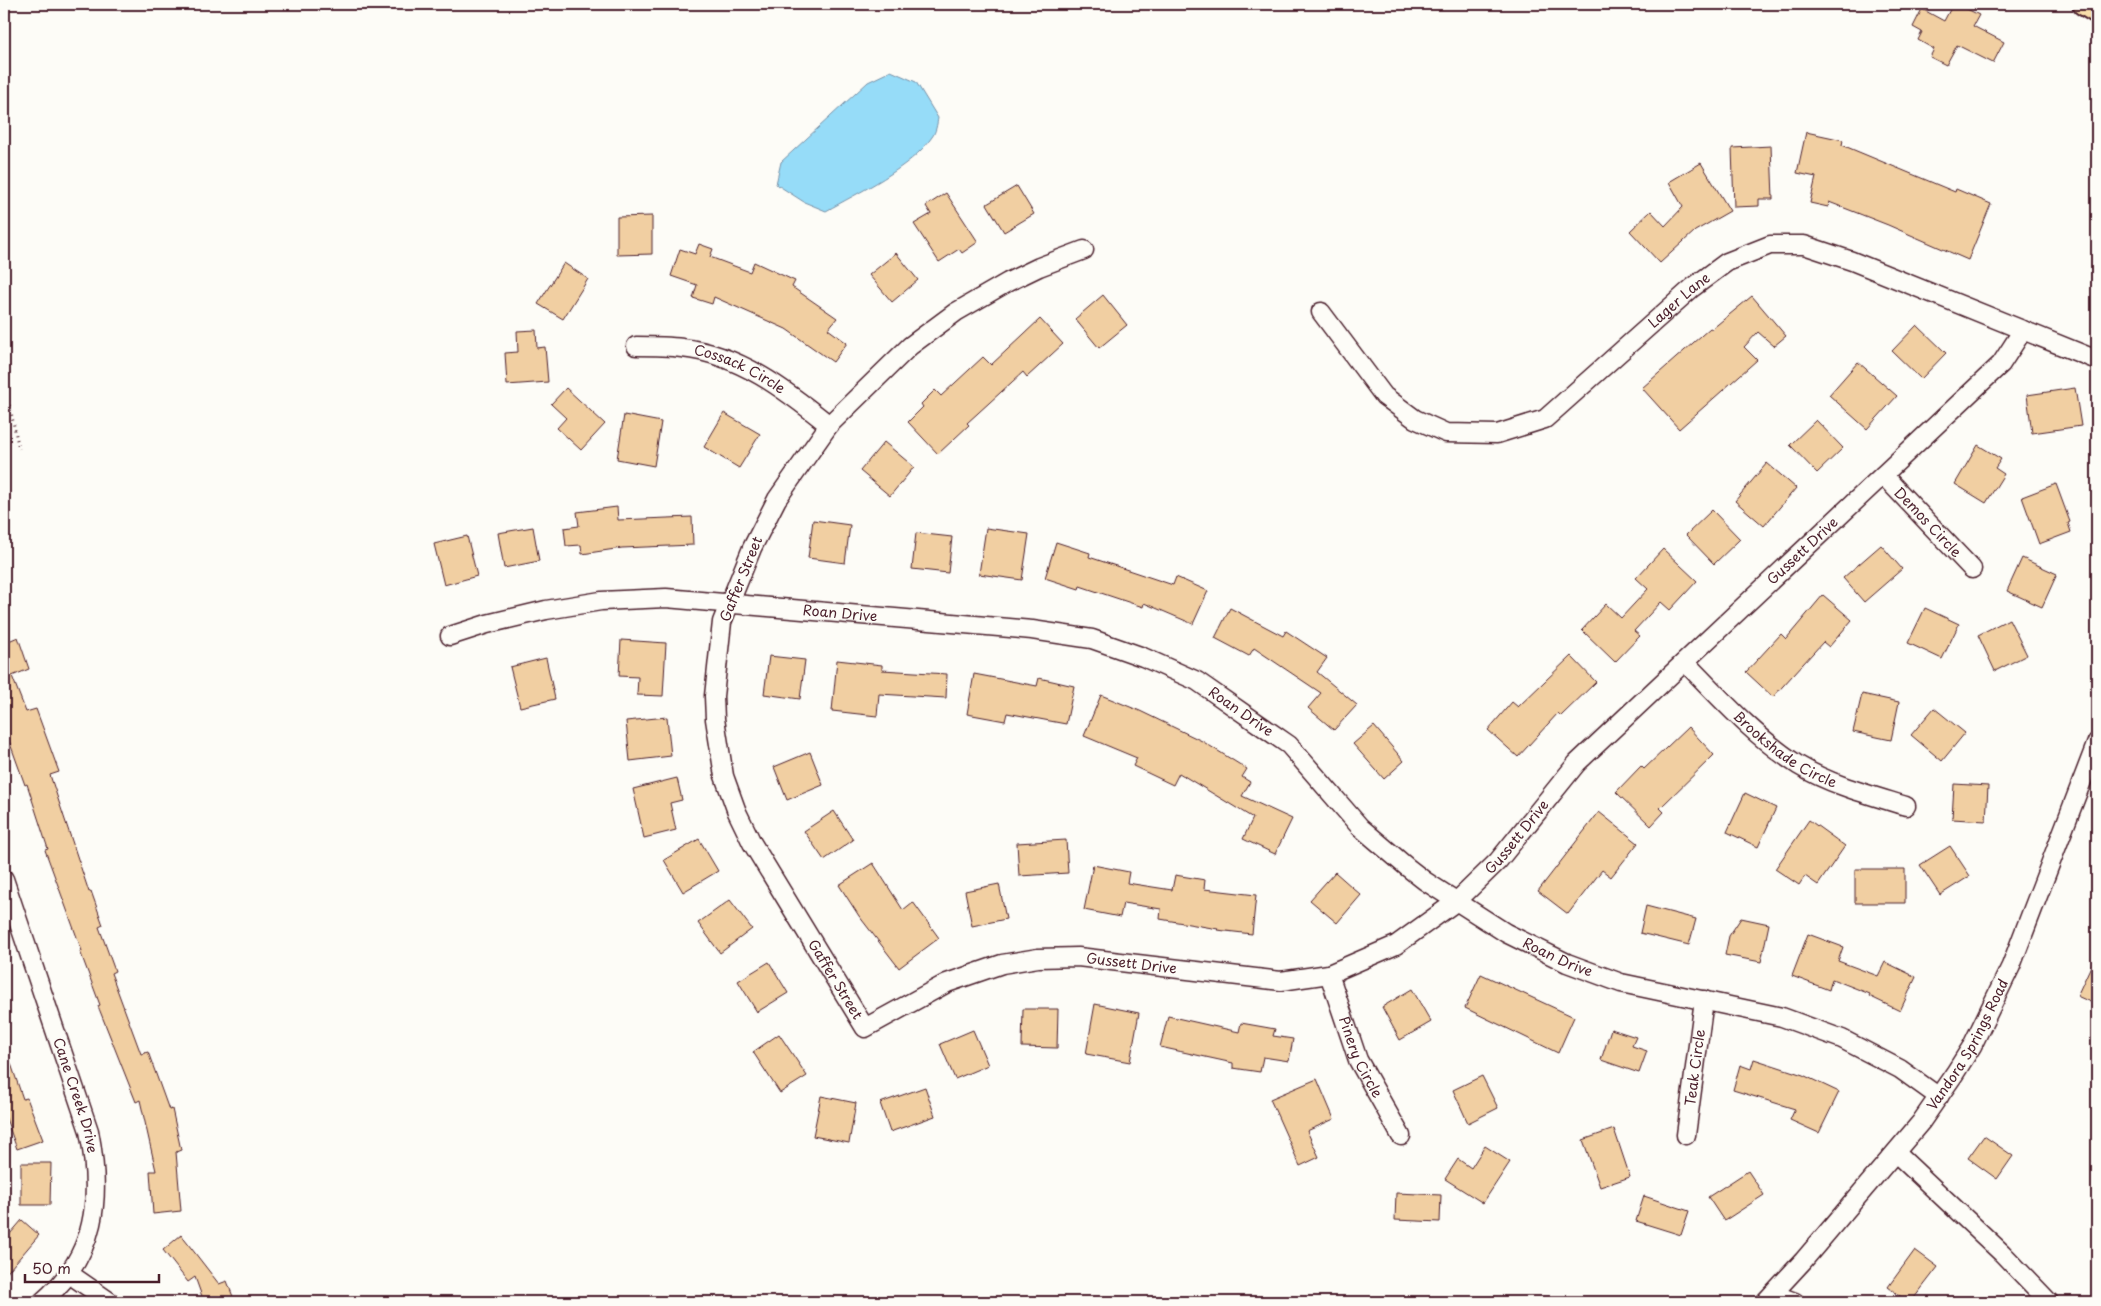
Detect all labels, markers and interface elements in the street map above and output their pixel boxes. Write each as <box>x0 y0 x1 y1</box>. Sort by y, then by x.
street label: Lager Lane <box>1643 267 1714 333</box>
street label: Cossack Circle <box>692 339 790 399</box>
street label: Demos Circle <box>1889 482 1967 562</box>
street label: Gussett Drive <box>1762 512 1842 589</box>
street label: Gaffer Street <box>714 533 767 625</box>
street label: Roan Drive <box>802 599 878 626</box>
street label: Roan Drive <box>1204 681 1278 741</box>
street label: Brookshade Circle <box>1729 706 1840 793</box>
street label: Gussett Drive <box>1480 795 1553 879</box>
street label: Roan Drive <box>1519 932 1596 982</box>
street label: Gaffer Street <box>803 935 868 1024</box>
street label: Gussett Drive <box>1085 947 1178 979</box>
street label: Vandora Springs Road <box>1921 975 2013 1114</box>
street label: Pinery Circle <box>1334 1013 1388 1102</box>
street label: Teak Circle <box>1679 1028 1710 1107</box>
street label: Cane Creek Drive <box>48 1035 104 1154</box>
scale bar <box>25 1251 159 1283</box>
text: 50 m <box>32 1256 71 1279</box>

